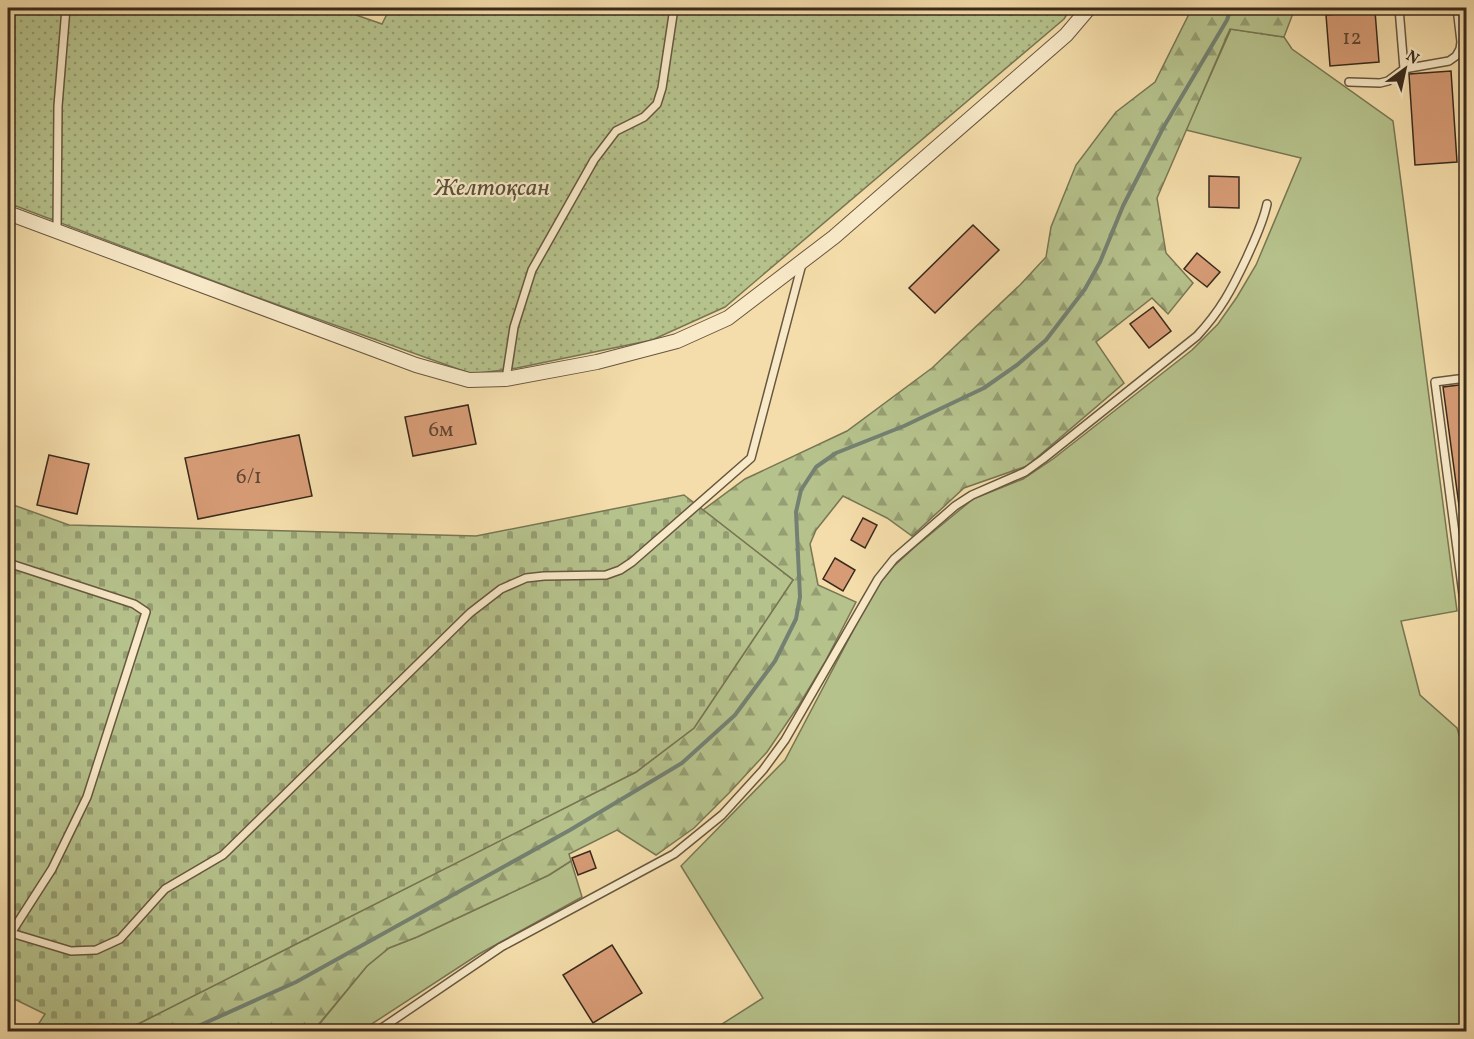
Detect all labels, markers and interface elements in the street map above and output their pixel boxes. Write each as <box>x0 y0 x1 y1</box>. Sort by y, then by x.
house number: 12 <box>1342 24 1362 53</box>
north arrow <box>1375 39 1435 99</box>
text: N <box>1401 46 1423 71</box>
park label: Желтоқсан <box>433 172 550 206</box>
house number: 6м <box>428 416 454 445</box>
house number: 6/1 <box>236 463 262 492</box>

